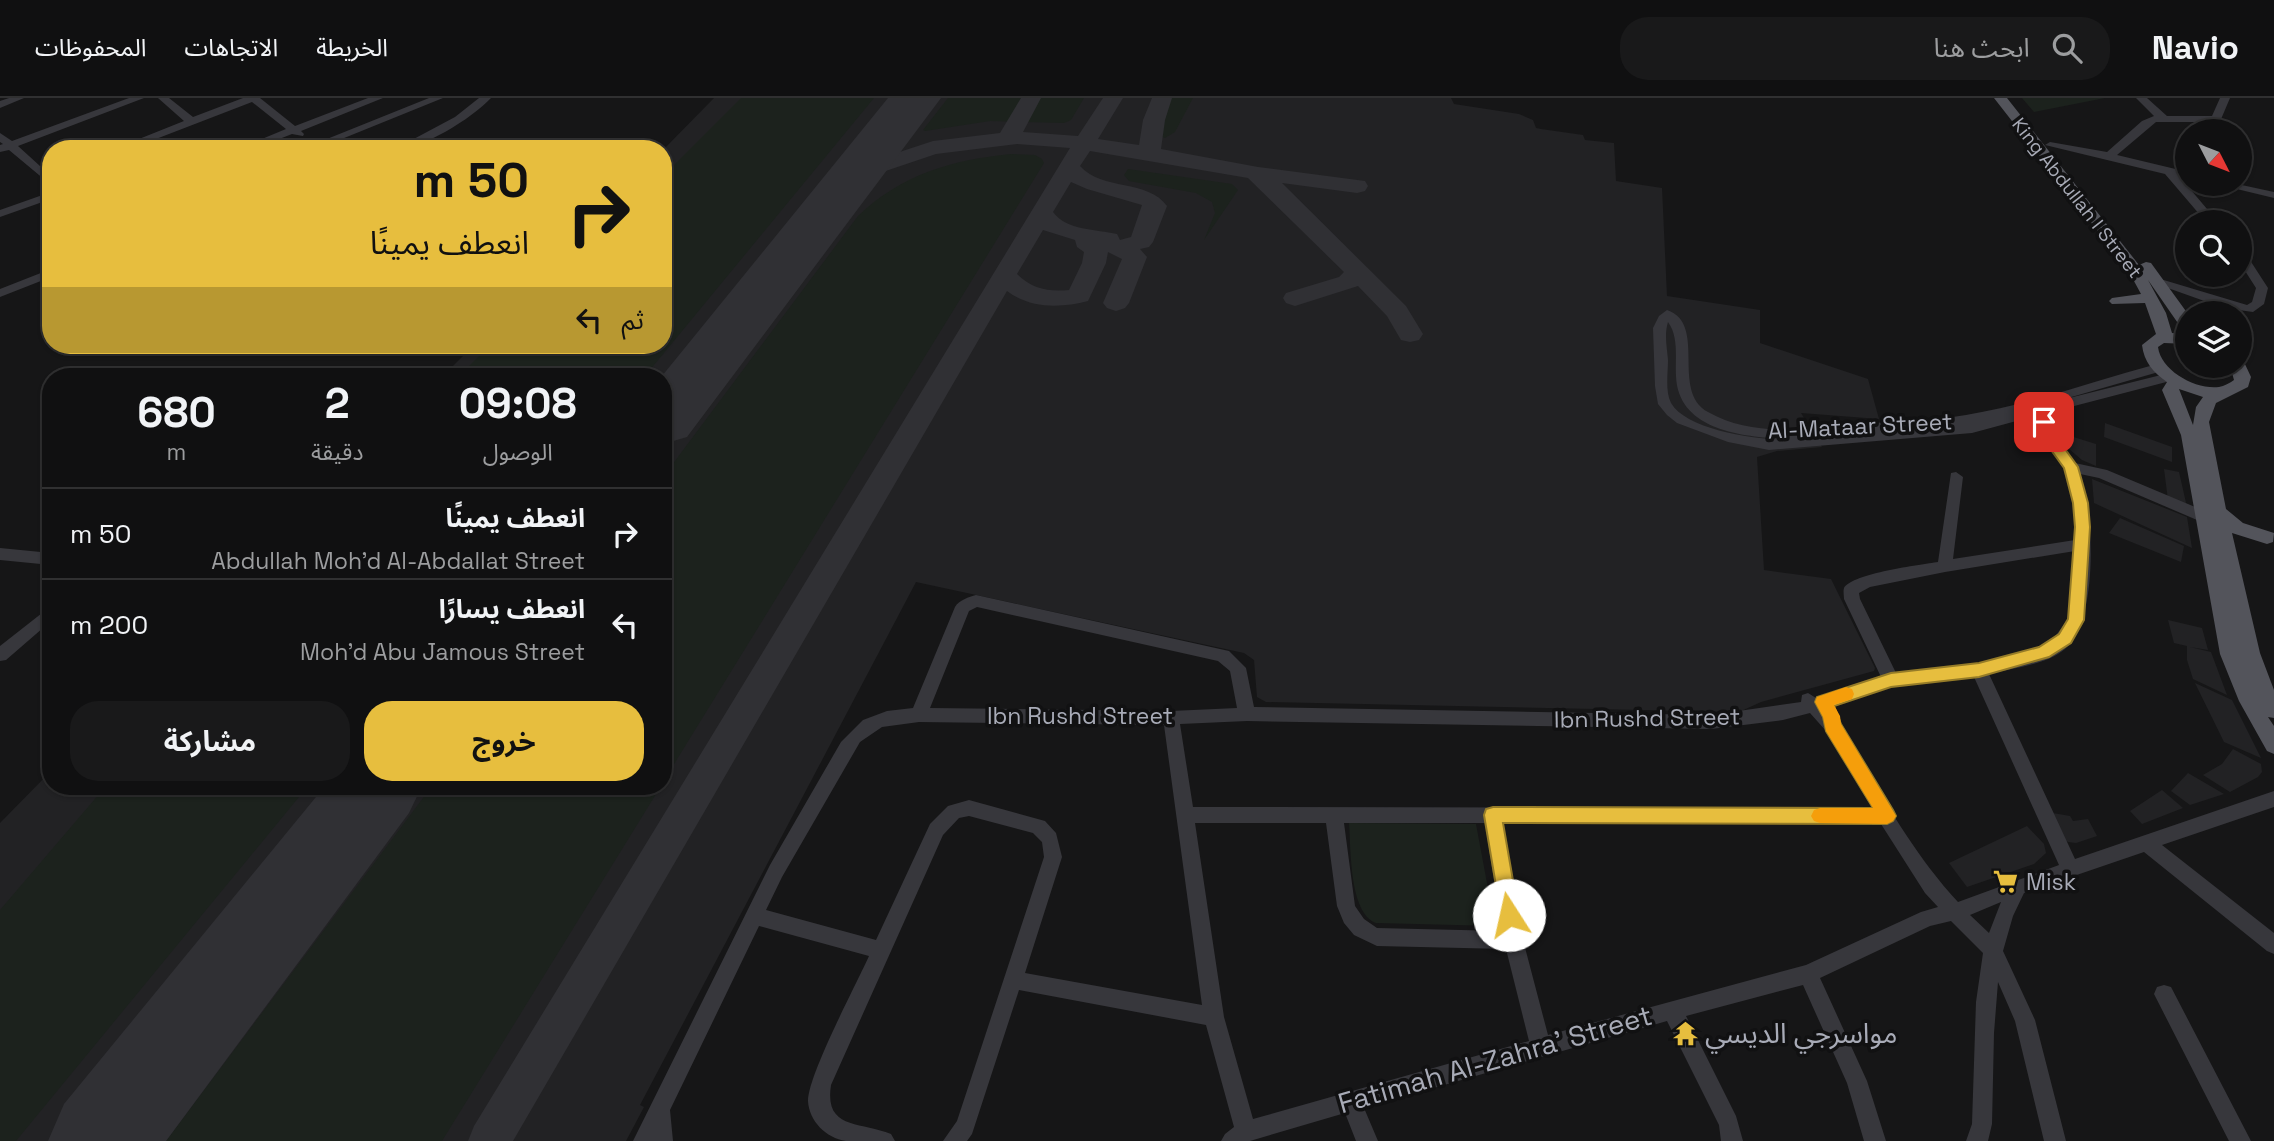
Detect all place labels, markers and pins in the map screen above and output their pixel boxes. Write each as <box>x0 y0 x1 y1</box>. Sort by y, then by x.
pin <box>2014 392 2074 452</box>
place label: Misk <box>2026 867 2076 897</box>
supermarket icon: Misk <box>1992 868 2020 896</box>
place label: مواسرجي الديسي <box>1705 1015 1897 1054</box>
temple icon: مواسرجي الديسي <box>1671 1019 1699 1047</box>

